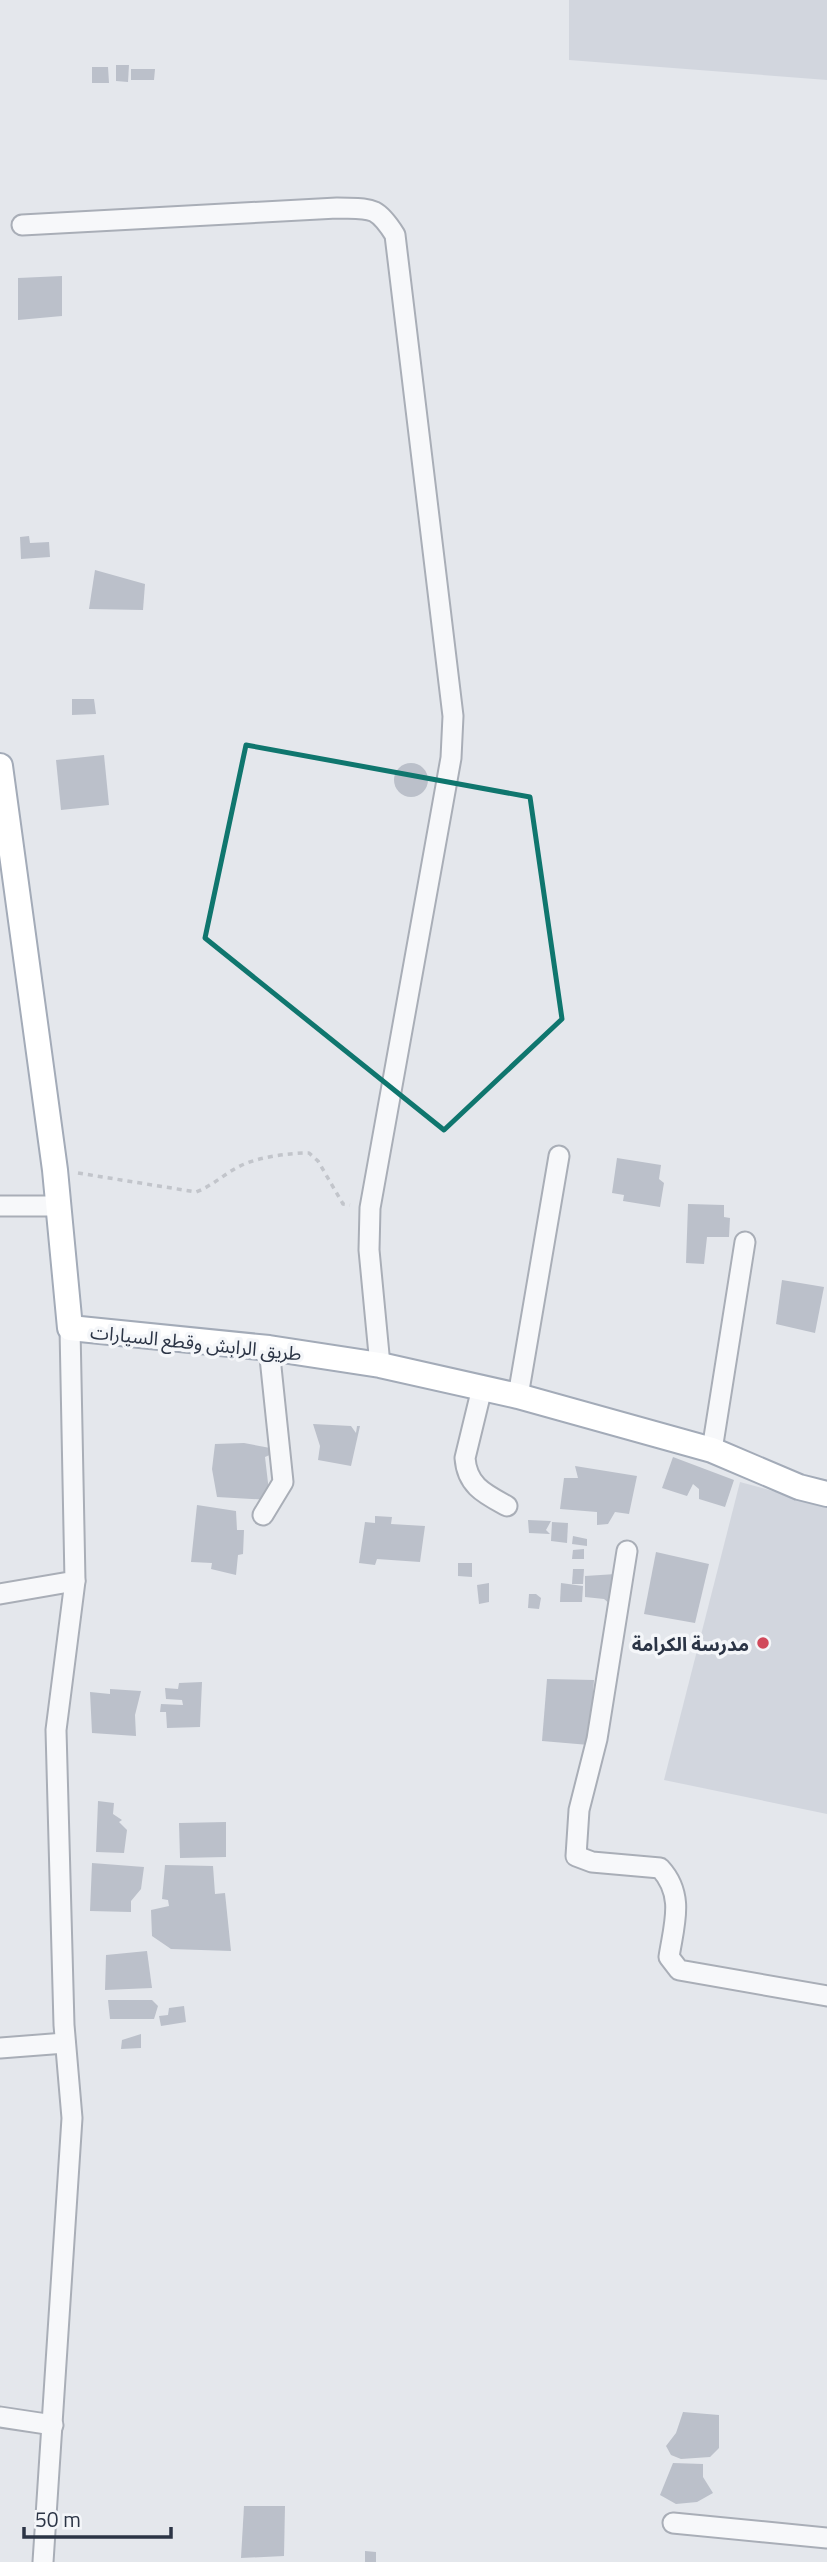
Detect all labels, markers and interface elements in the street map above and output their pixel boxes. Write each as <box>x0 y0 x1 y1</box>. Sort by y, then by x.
street label: طريق الرابش وقطع السيارات <box>89 1316 303 1369</box>
place label: مدرسة الكرامة <box>632 1629 749 1658</box>
marker: مدرسة الكرامة <box>755 1635 771 1651</box>
scale bar <box>24 2496 172 2540</box>
text: 50 m <box>35 2503 81 2535</box>

